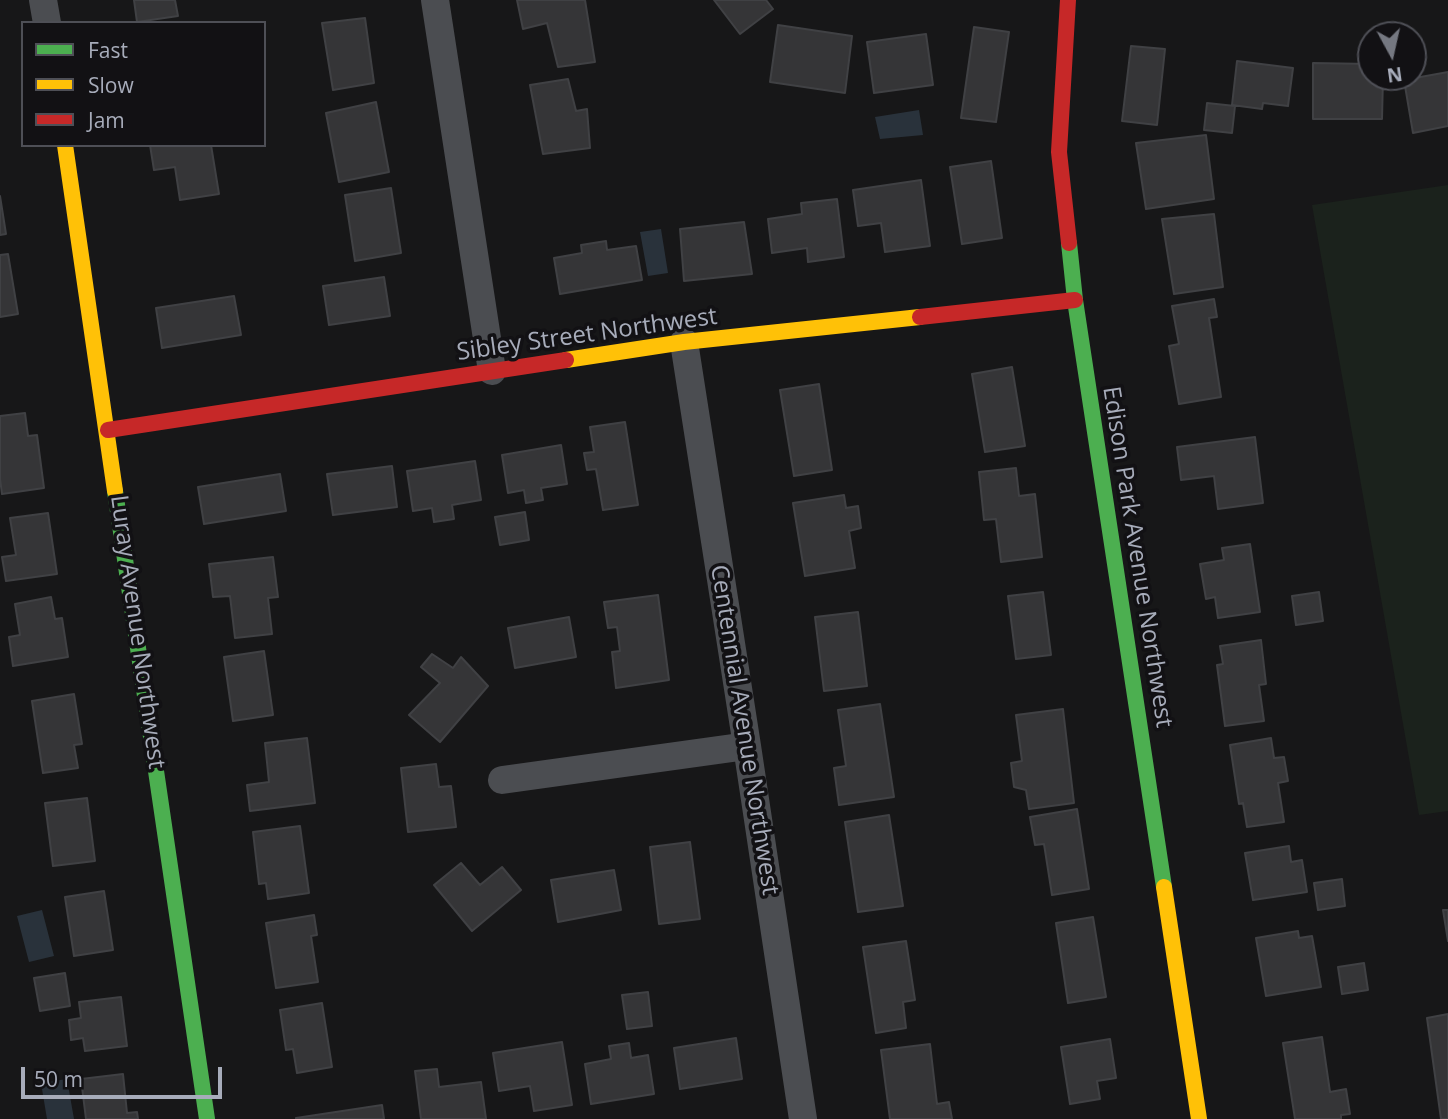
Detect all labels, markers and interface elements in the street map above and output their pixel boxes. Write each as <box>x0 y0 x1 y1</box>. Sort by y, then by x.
legend <box>21 21 266 147</box>
north arrow <box>1357 21 1427 91</box>
text: Fast <box>88 36 128 64</box>
text: N <box>1385 61 1404 89</box>
text: Slow <box>88 71 134 99</box>
text: Jam <box>88 106 125 134</box>
street label: Sibley Street Northwest <box>455 302 719 368</box>
street label: Edison Park Avenue Northwest <box>1096 384 1178 730</box>
street label: Luray Avenue Northwest <box>104 493 170 771</box>
street label: Centennial Avenue Northwest <box>704 563 784 897</box>
scale bar <box>24 1052 226 1096</box>
text: 50 m <box>34 1065 83 1093</box>

